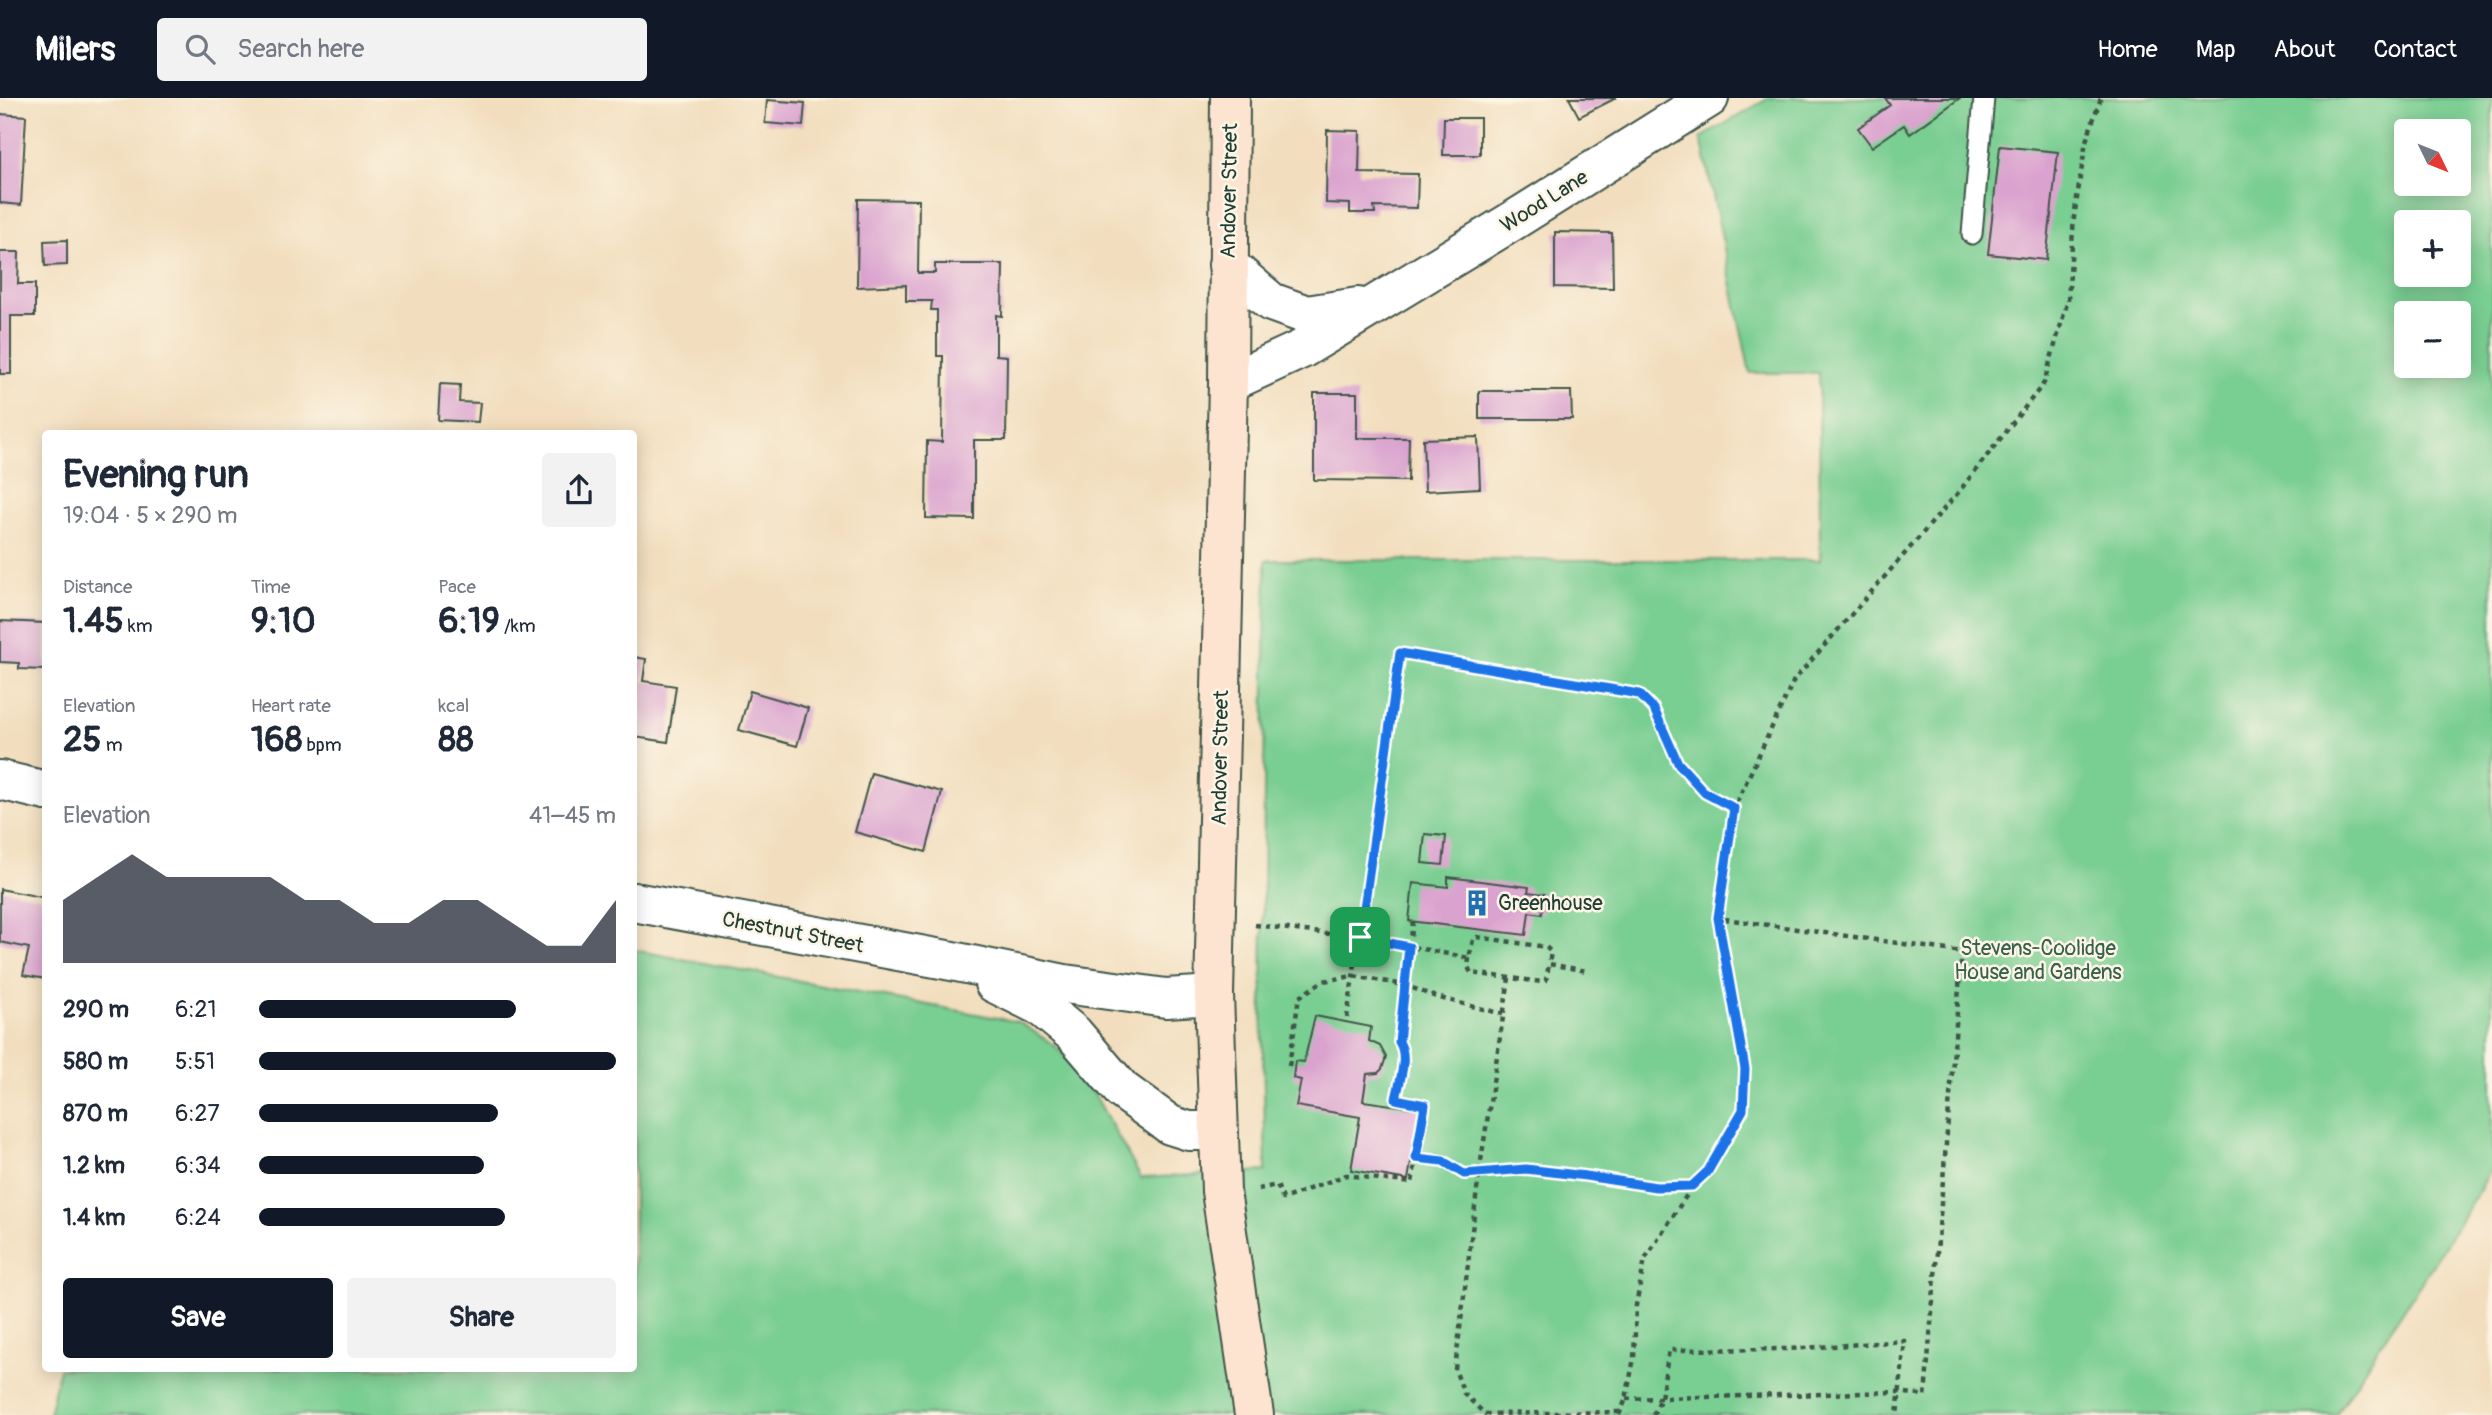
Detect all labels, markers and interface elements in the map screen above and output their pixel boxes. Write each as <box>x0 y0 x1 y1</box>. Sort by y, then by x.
search box <box>157 18 647 81</box>
text: Milers <box>35 29 115 70</box>
icon: search <box>181 30 219 68</box>
text: Search here <box>237 33 364 65</box>
text: Home <box>2097 35 2158 64</box>
text: Map <box>2196 35 2236 64</box>
text: About <box>2274 35 2336 64</box>
text: Contact <box>2374 35 2457 64</box>
north arrow <box>2394 119 2471 196</box>
map controls <box>2394 119 2471 378</box>
street label: Andover Street <box>1215 123 1244 259</box>
street label: Wood Lane <box>1495 164 1594 239</box>
button: + <box>2394 210 2471 287</box>
button: − <box>2394 301 2471 378</box>
text: Evening run <box>63 451 249 499</box>
button: share <box>542 453 616 527</box>
text: 19:04 · 5 × 290 m <box>63 501 237 530</box>
text: Distance <box>63 575 132 599</box>
text: Time <box>251 575 290 599</box>
text: Pace <box>438 575 476 599</box>
text: 1.45 <box>63 599 124 643</box>
text: 9:10 <box>251 599 316 643</box>
text: 6:19 <box>438 599 500 643</box>
text: km <box>124 614 153 638</box>
text: /km <box>500 614 536 638</box>
street label: Andover Street <box>1206 690 1235 826</box>
text: Elevation <box>63 694 135 718</box>
text: Heart rate <box>251 694 331 718</box>
text: kcal <box>438 694 469 718</box>
text: 25 <box>63 718 102 762</box>
text: 168 <box>251 718 302 762</box>
text: 88 <box>438 718 474 762</box>
text: m <box>102 733 123 757</box>
text: bpm <box>302 733 342 757</box>
text: Elevation <box>63 801 151 830</box>
text: 41–45 m <box>529 801 616 830</box>
building icon: Greenhouse <box>1462 888 1492 918</box>
place label: Greenhouse <box>1498 890 1603 917</box>
street label: Chestnut Street <box>720 906 866 960</box>
pin <box>1330 907 1390 967</box>
icon: arrive <box>1341 918 1379 956</box>
park label: Stevens-Coolidge House and Gardens <box>1954 935 2122 986</box>
text: 290 m <box>63 995 129 1024</box>
text: 6:21 <box>175 995 216 1024</box>
text: 580 m <box>63 1047 128 1076</box>
text: 5:51 <box>175 1047 215 1076</box>
text: 870 m <box>63 1099 128 1128</box>
text: 6:27 <box>175 1099 220 1128</box>
text: 1.2 km <box>63 1151 125 1180</box>
text: 6:34 <box>175 1151 221 1180</box>
text: 1.4 km <box>63 1203 125 1232</box>
text: 6:24 <box>175 1203 221 1232</box>
button: Save <box>63 1278 333 1358</box>
button: Share <box>347 1278 616 1358</box>

